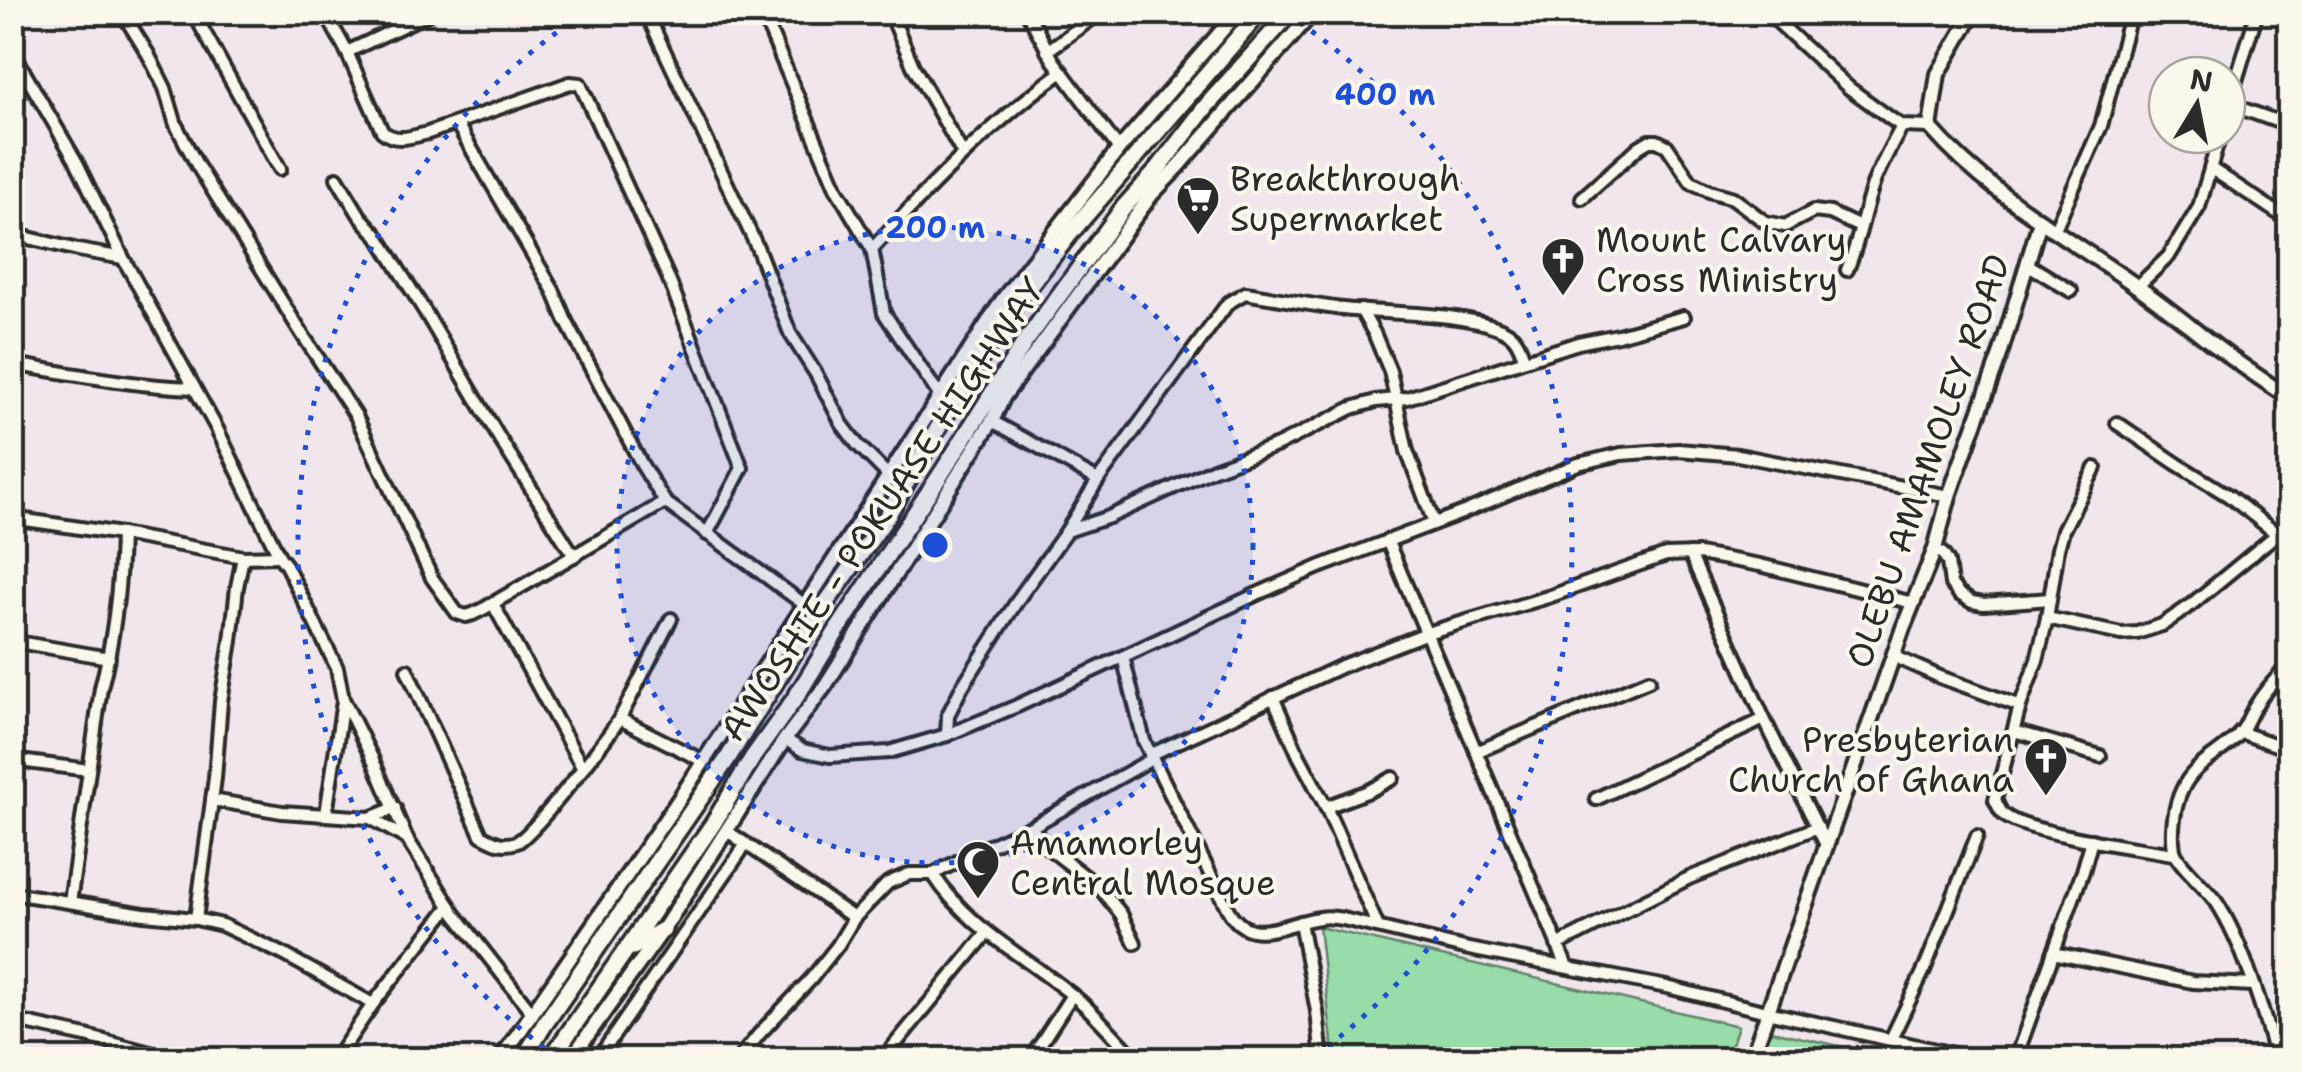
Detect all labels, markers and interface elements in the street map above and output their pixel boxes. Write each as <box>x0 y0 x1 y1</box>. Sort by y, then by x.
north arrow <box>2147 55 2247 155</box>
text: N <box>2187 60 2216 101</box>
text: 400 m <box>1335 74 1435 115</box>
place label: Breakthrough Supermarket <box>1230 155 1461 242</box>
supermarket icon: Breakthrough Supermarket <box>1175 175 1221 236</box>
text: 200 m <box>885 207 985 248</box>
place label: Mount Calvary Cross Ministry <box>1596 216 1847 303</box>
church icon: Mount Calvary Cross Ministry <box>1540 236 1586 297</box>
street label: OLEBU AMAMOLEY ROAD <box>1835 248 2021 674</box>
street label: AWOSHIE - POKUASE HIGHWAY <box>709 268 1055 750</box>
centre of rings <box>917 527 953 563</box>
place label: Presbyterian Church of Ghana <box>1728 716 2014 803</box>
church icon: Presbyterian Church of Ghana <box>2023 736 2069 797</box>
place label: Amamorley Central Mosque <box>1010 819 1276 906</box>
mosque icon: Amamorley Central Mosque <box>955 839 1001 900</box>

